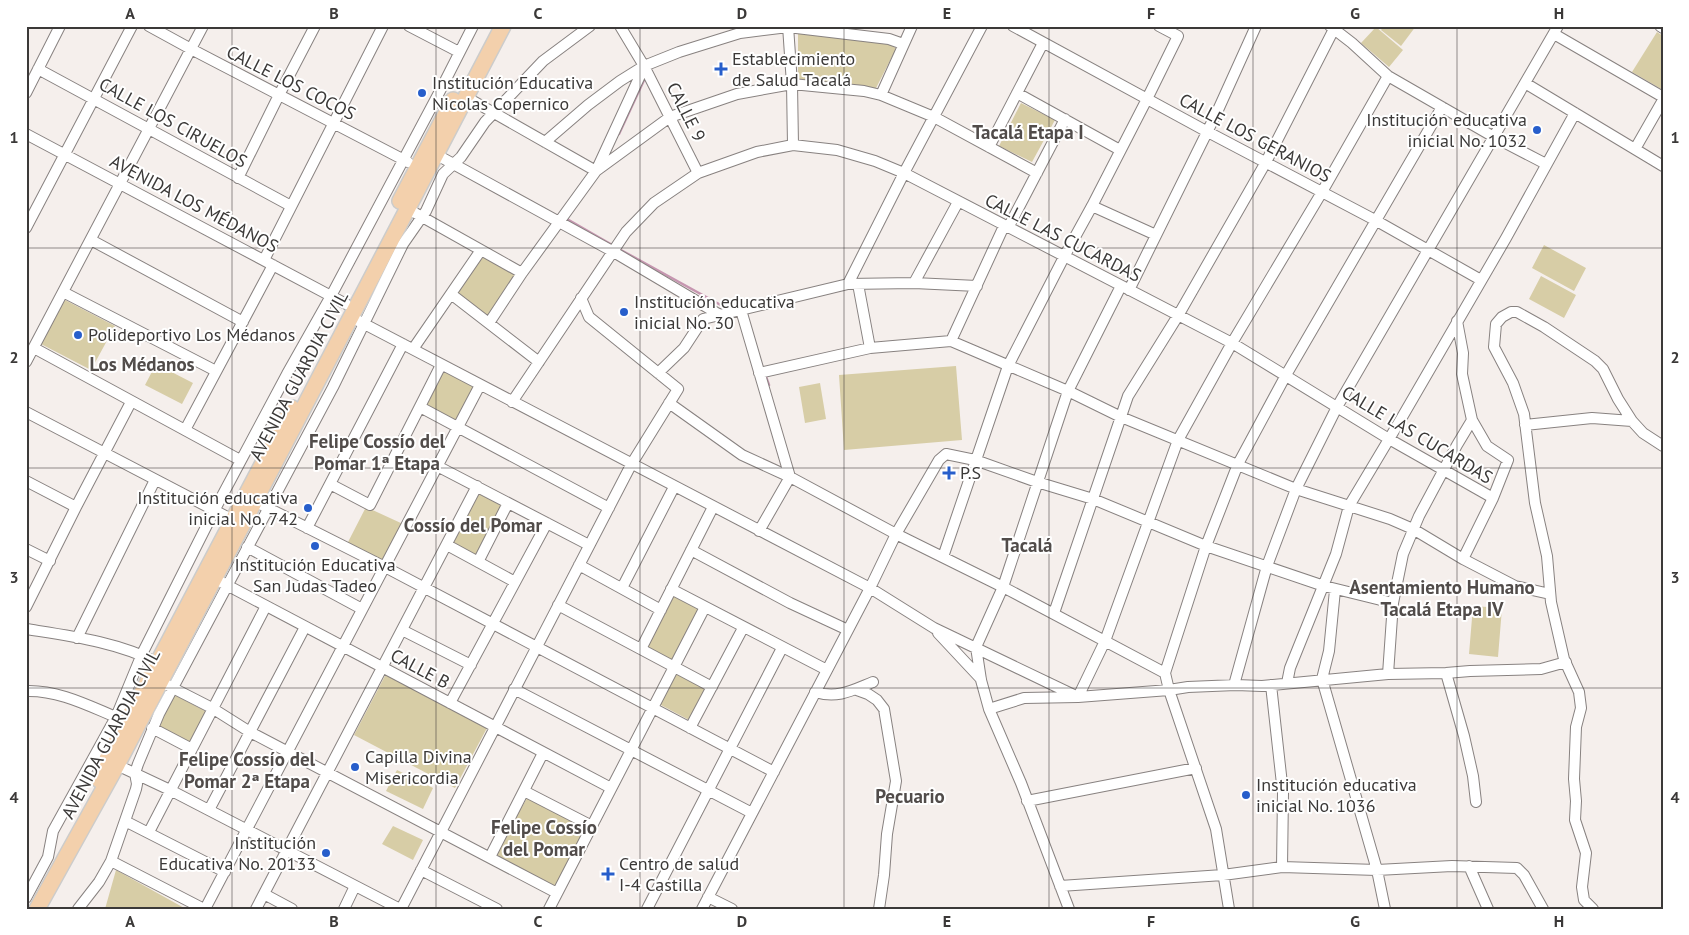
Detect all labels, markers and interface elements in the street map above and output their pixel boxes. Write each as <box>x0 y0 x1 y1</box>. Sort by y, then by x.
text: A <box>125 3 135 23</box>
text: B <box>329 3 339 23</box>
text: C <box>534 3 543 23</box>
text: D <box>737 3 747 23</box>
text: E <box>943 3 951 23</box>
text: F <box>1147 3 1155 23</box>
text: G <box>1350 3 1360 23</box>
text: H <box>1554 3 1564 23</box>
street label: CALLE LOS COCOS <box>223 40 360 125</box>
place label: Establecimiento de Salud Tacalá <box>732 47 855 91</box>
marker: Establecimiento de Salud Tacalá <box>714 62 728 76</box>
place label: Institución Educativa Nicolas Copernico <box>432 71 593 115</box>
street label: CALLE LOS CIRUELOS <box>95 72 251 173</box>
street label: CALLE 9 <box>662 78 711 145</box>
marker: Institución Educativa Nicolas Copernico <box>416 87 428 99</box>
street label: CALLE LOS GERANIOS <box>1175 88 1335 187</box>
place label: Institución educativa inicial No. 1032 <box>1366 108 1527 152</box>
district label: Tacalá Etapa I <box>972 120 1084 144</box>
marker: Institución educativa inicial No. 1032 <box>1531 124 1543 136</box>
text: 1 <box>9 127 19 147</box>
text: 1 <box>1670 127 1680 147</box>
street label: AVENIDA LOS MÉDANOS <box>106 149 282 258</box>
street label: CALLE LAS CUCARDAS <box>981 188 1145 287</box>
street label: AVENIDA GUARDIA CIVIL <box>244 287 353 464</box>
place label: Institución educativa inicial No. 30 <box>634 290 795 334</box>
marker: Institución educativa inicial No. 30 <box>618 306 630 318</box>
place label: Polideportivo Los Médanos <box>88 323 295 346</box>
marker: Polideportivo Los Médanos <box>72 329 84 341</box>
text: 2 <box>9 347 19 367</box>
text: 2 <box>1670 347 1680 367</box>
district label: Los Médanos <box>89 352 195 376</box>
street label: CALLE LAS CUCARDAS <box>1338 380 1497 489</box>
district label: Felipe Cossío del Pomar 1ª Etapa <box>309 429 446 475</box>
place label: P.S <box>960 461 981 484</box>
marker: P.S <box>942 466 956 480</box>
place label: Institución educativa inicial No. 742 <box>137 486 298 530</box>
marker: Institución educativa inicial No. 742 <box>302 502 314 514</box>
district label: Cossío del Pomar <box>404 513 543 537</box>
district label: Tacalá <box>1002 533 1052 557</box>
marker: Institución Educativa San Judas Tadeo <box>309 540 321 552</box>
place label: Institución Educativa San Judas Tadeo <box>234 553 396 597</box>
text: 3 <box>9 567 19 587</box>
text: 3 <box>1670 567 1680 587</box>
district label: Asentamiento Humano Tacalá Etapa IV <box>1349 575 1535 621</box>
street label: CALLE B <box>387 643 454 694</box>
street label: AVENIDA GUARDIA CIVIL <box>56 645 165 822</box>
place label: Capilla Divina Misericordia <box>365 745 472 789</box>
district label: Felipe Cossío del Pomar 2ª Etapa <box>179 747 316 793</box>
marker: Capilla Divina Misericordia <box>349 761 361 773</box>
place label: Institución educativa inicial No. 1036 <box>1256 773 1417 817</box>
district label: Pecuario <box>875 784 945 808</box>
text: 4 <box>9 787 19 807</box>
text: 4 <box>1670 787 1680 807</box>
marker: Institución educativa inicial No. 1036 <box>1240 789 1252 801</box>
district label: Felipe Cossío del Pomar <box>491 815 597 861</box>
place label: Institución Educativa No. 20133 <box>159 831 316 875</box>
marker: Institución Educativa No. 20133 <box>320 847 332 859</box>
place label: Centro de salud I-4 Castilla <box>619 852 739 896</box>
marker: Centro de salud I-4 Castilla <box>601 867 615 881</box>
text: A <box>125 911 135 931</box>
text: B <box>329 911 339 931</box>
text: C <box>534 911 543 931</box>
text: D <box>737 911 747 931</box>
text: E <box>943 911 951 931</box>
text: F <box>1147 911 1155 931</box>
text: G <box>1350 911 1360 931</box>
text: H <box>1554 911 1564 931</box>

